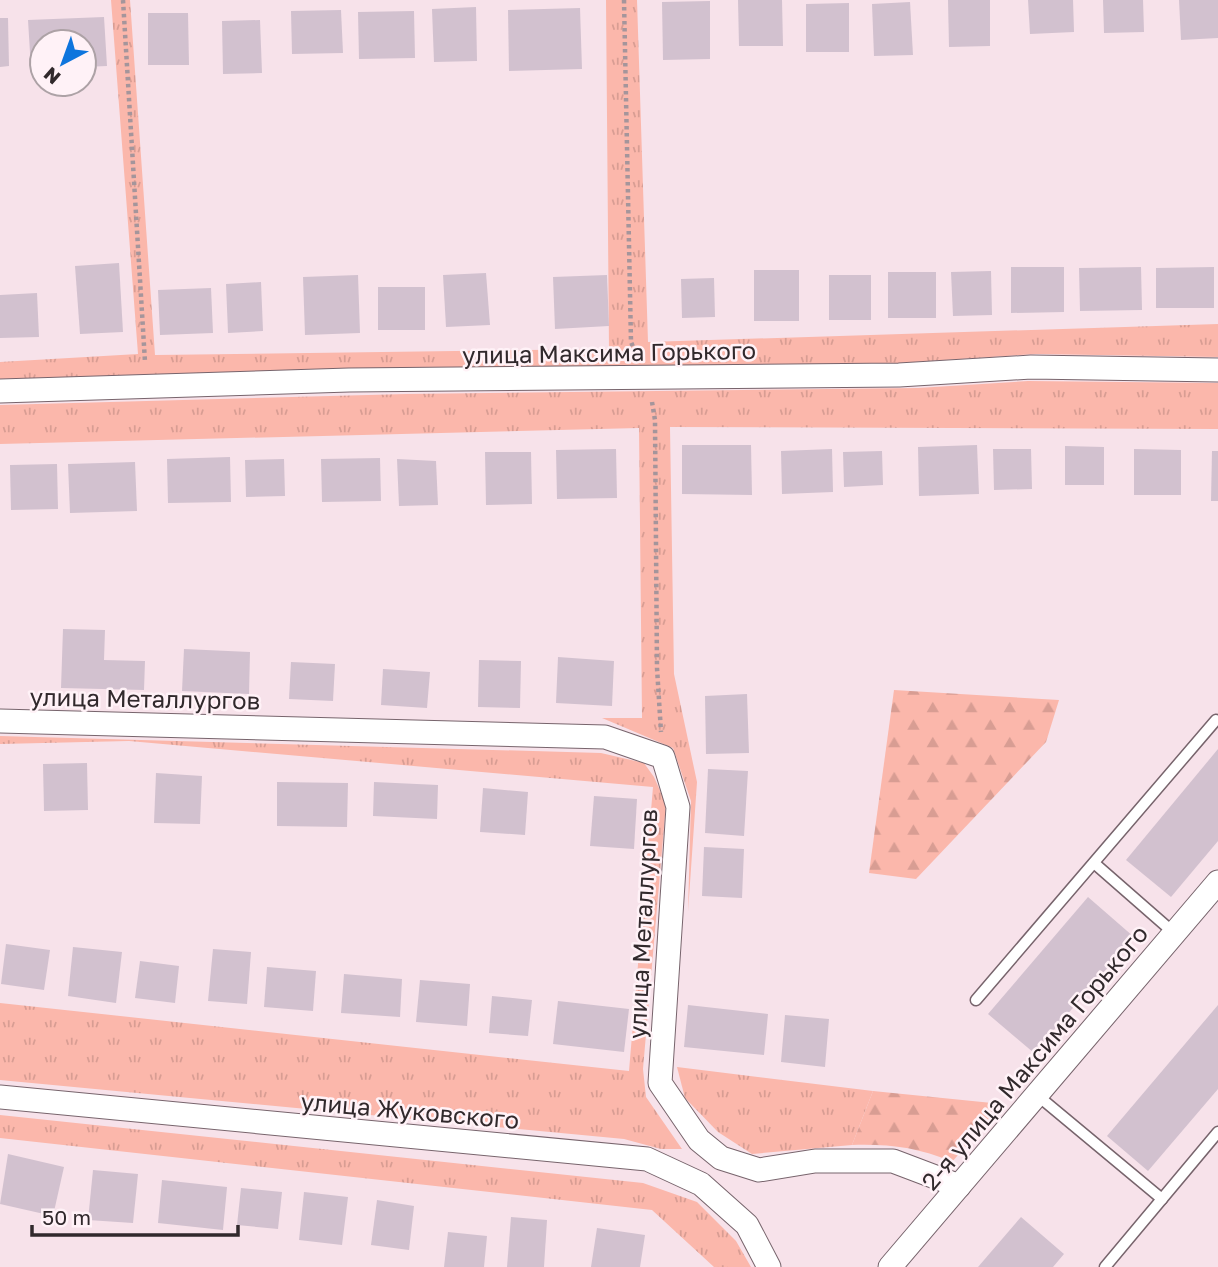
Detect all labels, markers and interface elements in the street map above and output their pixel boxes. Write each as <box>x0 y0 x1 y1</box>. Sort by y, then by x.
north arrow <box>28 28 98 98</box>
text: N <box>39 63 65 90</box>
street label: улица Максима Горького <box>462 335 756 369</box>
street label: улица Металлургов <box>29 681 261 715</box>
street label: улица Металлургов <box>621 808 663 1040</box>
street label: 2-я улица Максима Горького <box>915 919 1153 1195</box>
street label: улица Жуковского <box>300 1086 520 1134</box>
scale bar <box>32 1194 238 1238</box>
text: 50 m <box>42 1204 91 1230</box>

